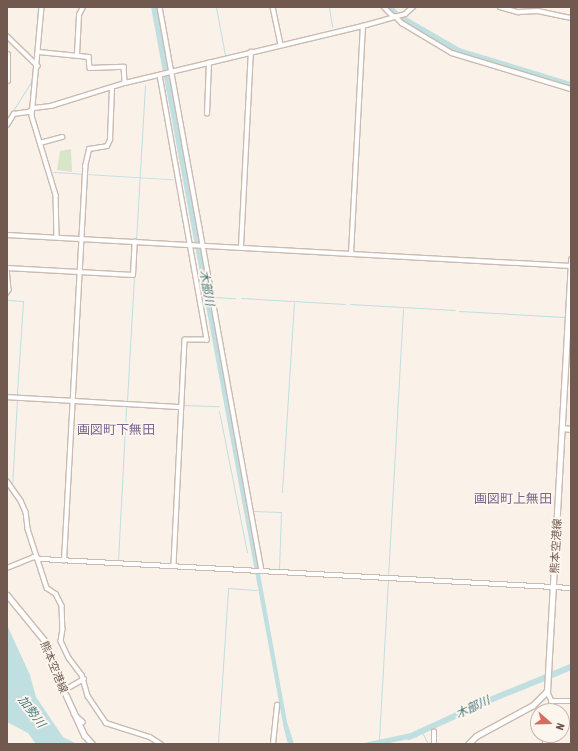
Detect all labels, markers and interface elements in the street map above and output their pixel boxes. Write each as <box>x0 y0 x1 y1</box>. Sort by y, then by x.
water label: 木部川 <box>196 269 216 307</box>
district label: 画図町下無田 <box>77 422 155 438</box>
district label: 画図町上無田 <box>474 491 552 507</box>
street label: 熊本空港線 <box>548 518 564 574</box>
street label: 熊本空港線 <box>38 639 70 695</box>
water label: 加勢川 <box>14 693 48 731</box>
water label: 木部川 <box>454 694 492 722</box>
north arrow <box>530 703 570 743</box>
text: N <box>554 722 567 732</box>

